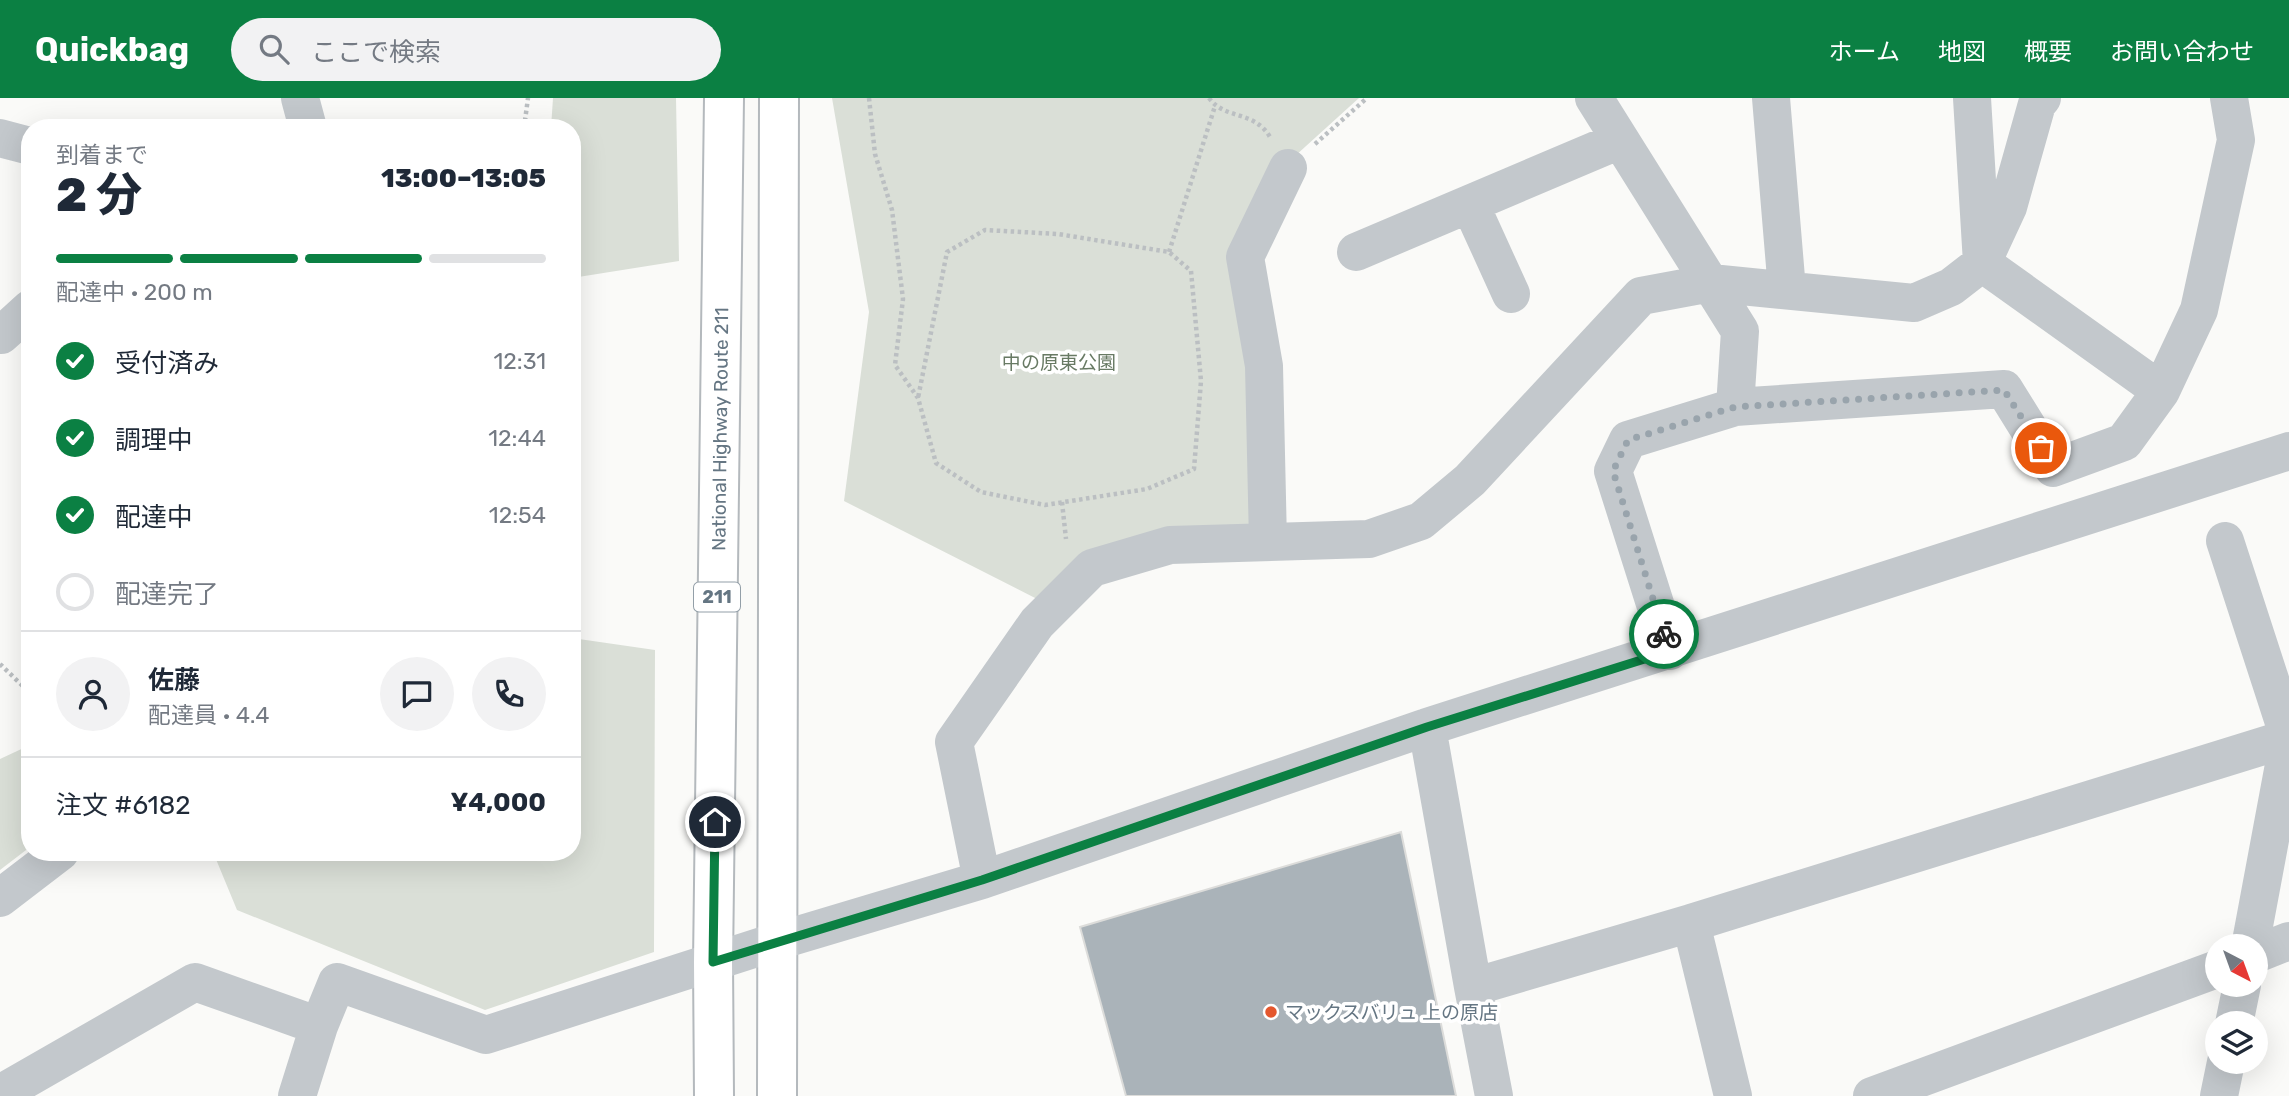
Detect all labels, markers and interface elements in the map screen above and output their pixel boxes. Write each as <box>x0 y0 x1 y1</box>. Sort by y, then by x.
search box <box>231 18 721 81</box>
text: Quickbag <box>35 30 189 69</box>
icon: search <box>255 30 293 68</box>
text: ここで検索 <box>311 37 441 68</box>
text: ホーム <box>1829 38 1900 66</box>
text: 地図 <box>1938 38 1986 66</box>
text: 概要 <box>2024 38 2072 66</box>
text: お問い合わせ <box>2110 38 2254 66</box>
text: 到着まで <box>56 141 148 169</box>
text: 13:00–13:05 <box>381 163 546 194</box>
text: 2 分 <box>56 168 142 223</box>
text: 配達中 · 200 m <box>56 278 213 306</box>
street label: National Highway Route 211 <box>707 307 733 551</box>
icon: check <box>56 342 94 380</box>
text: 12:31 <box>494 347 546 375</box>
text: 受付済み <box>115 348 219 379</box>
park label: 中の原東公園 <box>1002 351 1116 374</box>
pin <box>2011 418 2071 478</box>
icon: check <box>56 419 94 457</box>
text: 12:44 <box>488 424 546 452</box>
text: 調理中 <box>115 425 193 456</box>
icon: bag <box>2022 429 2060 467</box>
icon: check <box>56 496 94 534</box>
text: 12:54 <box>489 501 546 529</box>
text: 配達中 <box>115 502 193 533</box>
text: 配達完了 <box>115 579 219 610</box>
road number: 211 <box>694 583 740 612</box>
courier <box>1629 599 1699 669</box>
icon: bike <box>1645 615 1683 653</box>
button: person <box>56 657 130 731</box>
button: chat <box>380 657 454 731</box>
button: phone <box>472 657 546 731</box>
text: 佐藤 <box>148 665 200 696</box>
text: 配達員 · 4.4 <box>148 701 270 729</box>
text: ¥4,000 <box>450 787 546 818</box>
text: 注文 #6182 <box>56 790 190 821</box>
pin <box>685 792 745 852</box>
icon: home <box>696 803 734 841</box>
north arrow <box>2205 934 2268 998</box>
map controls <box>2205 934 2268 1074</box>
place label: マックスバリュ 上の原店 <box>1285 1001 1498 1024</box>
marker: マックスバリュ 上の原店 <box>1263 1004 1279 1020</box>
button: layers <box>2205 1011 2268 1074</box>

